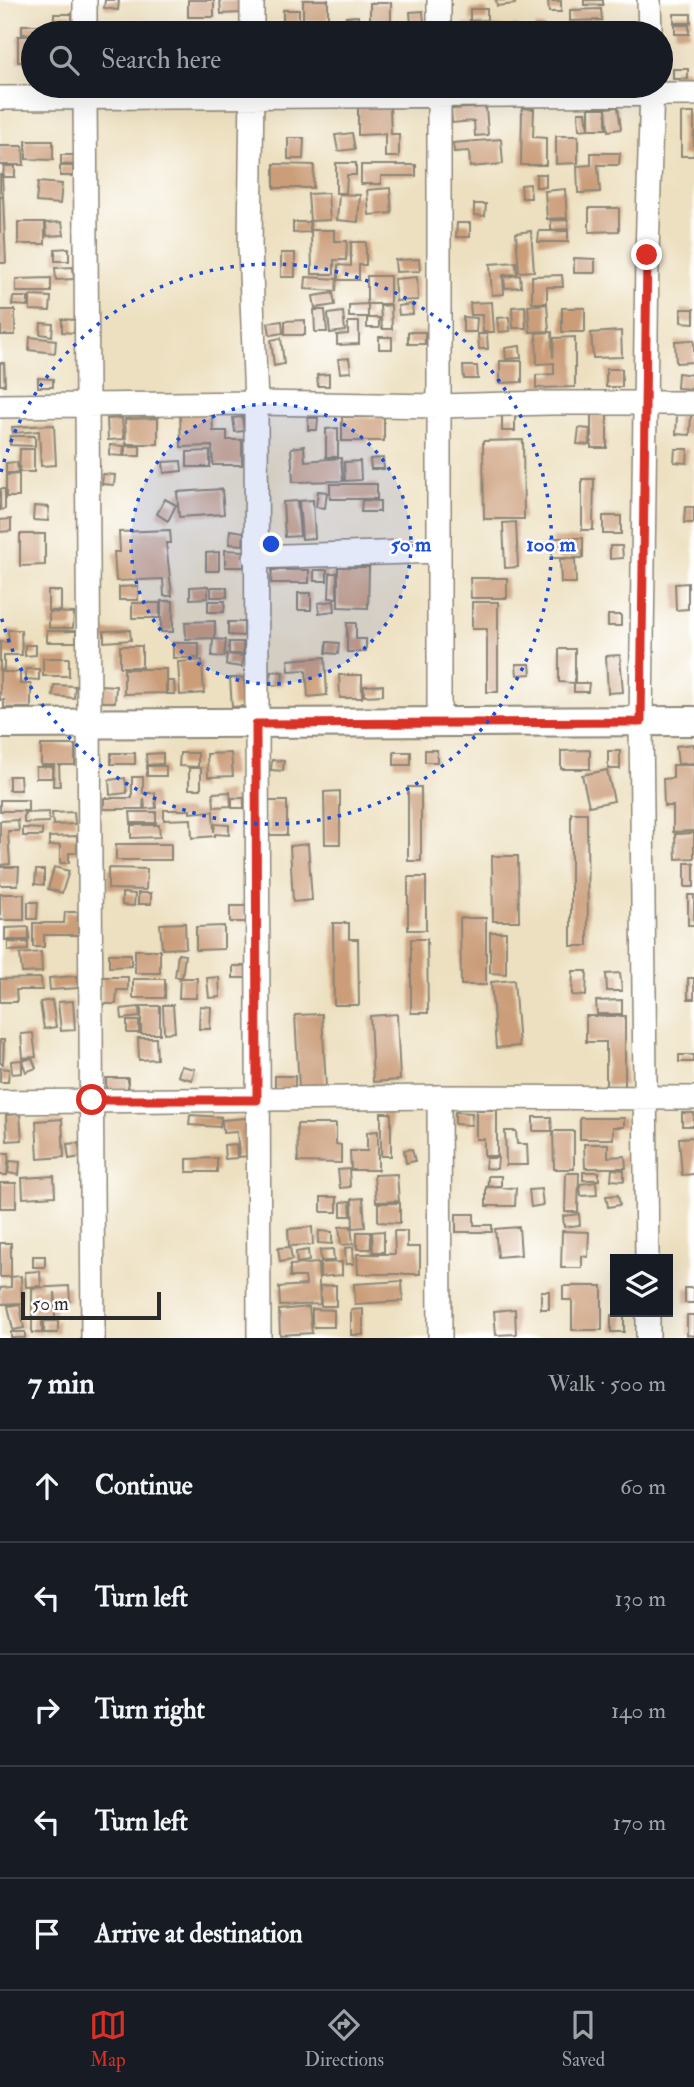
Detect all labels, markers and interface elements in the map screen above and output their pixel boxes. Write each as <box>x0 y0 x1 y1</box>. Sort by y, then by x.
search box <box>21 21 673 98</box>
icon: search <box>45 41 83 79</box>
text: Search here <box>101 44 221 76</box>
route end <box>631 239 662 270</box>
text: 50 m <box>391 531 432 558</box>
text: 100 m <box>526 531 577 558</box>
centre of rings <box>259 532 283 556</box>
route start <box>76 1084 107 1115</box>
map controls <box>610 1254 673 1317</box>
button: layers <box>610 1254 673 1317</box>
scale bar <box>21 1289 161 1321</box>
text: 50 m <box>32 1292 69 1316</box>
text: 7 min <box>28 1365 95 1402</box>
text: Walk · 500 m <box>548 1369 666 1398</box>
icon: ahead <box>28 1467 66 1505</box>
text: Continue <box>95 1470 193 1502</box>
text: 60 m <box>620 1472 666 1501</box>
icon: left <box>28 1579 66 1617</box>
text: Turn left <box>95 1582 188 1614</box>
text: 130 m <box>614 1584 666 1613</box>
icon: right <box>28 1691 66 1729</box>
text: Turn right <box>95 1694 205 1726</box>
text: 140 m <box>611 1696 666 1725</box>
icon: left <box>28 1803 66 1841</box>
text: Turn left <box>95 1806 188 1838</box>
text: 170 m <box>613 1808 666 1837</box>
icon: arrive <box>28 1915 66 1953</box>
text: Arrive at destination <box>95 1918 303 1950</box>
tab: Map <box>89 2006 127 2072</box>
tab: Directions <box>304 2006 384 2072</box>
tab: Saved <box>562 2006 605 2072</box>

